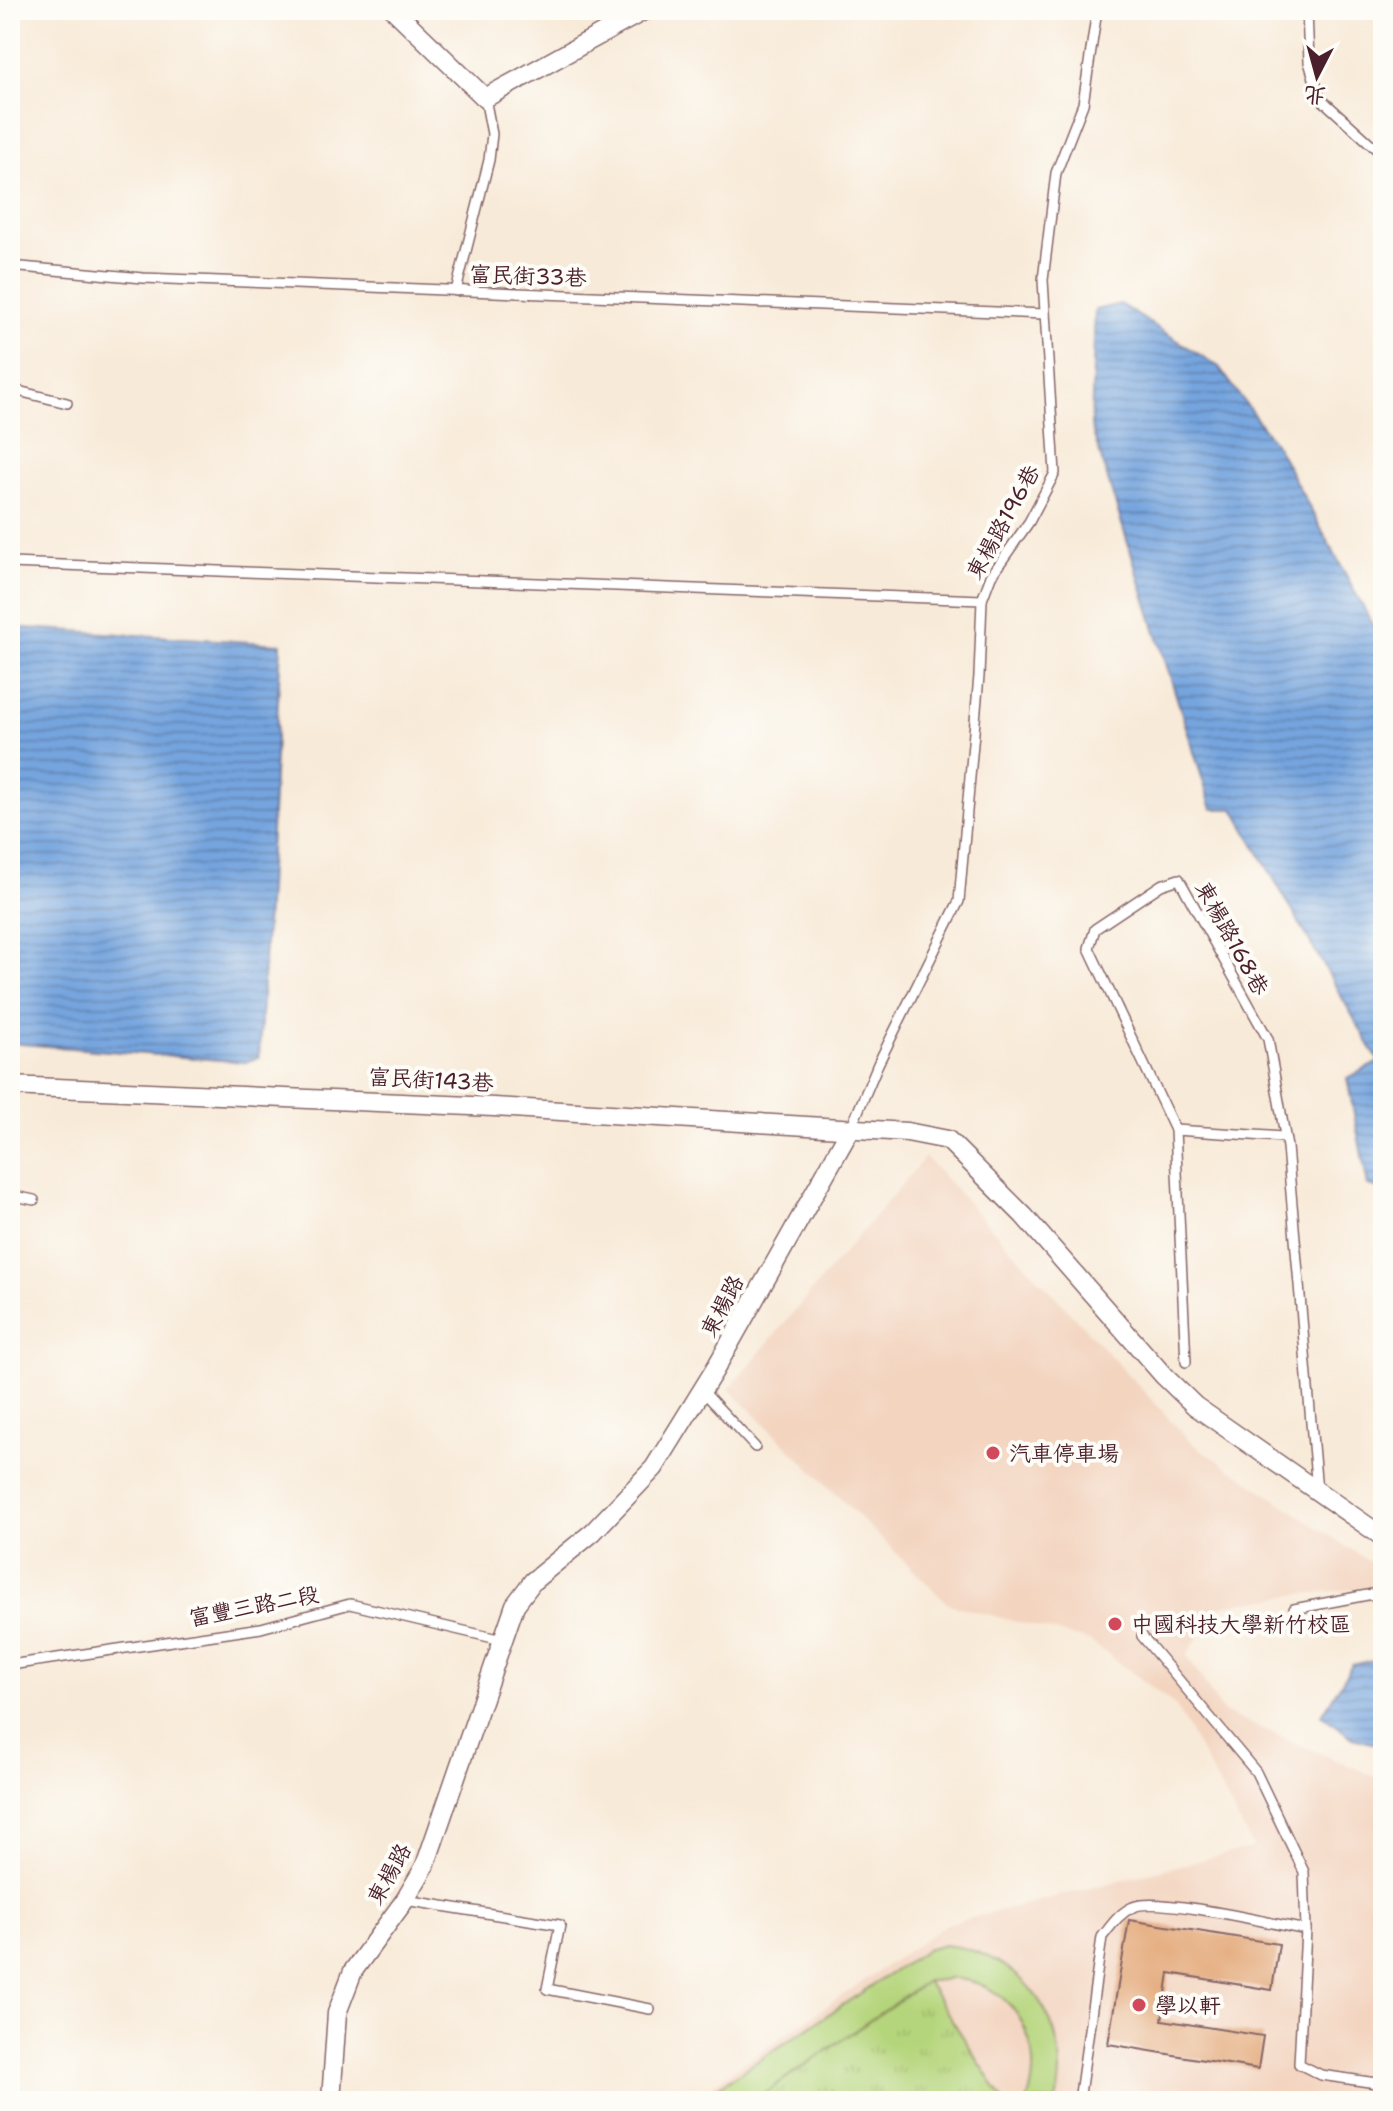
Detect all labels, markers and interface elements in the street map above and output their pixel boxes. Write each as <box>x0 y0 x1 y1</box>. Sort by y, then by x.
north arrow <box>1277 36 1357 116</box>
text: 北 <box>1302 80 1327 111</box>
street label: 富民街33巷 <box>469 259 587 293</box>
street label: 東楊路196巷 <box>960 460 1046 584</box>
street label: 東楊路168巷 <box>1189 876 1275 1000</box>
street label: 富民街143巷 <box>368 1062 494 1098</box>
street label: 東楊路 <box>694 1270 750 1342</box>
place label: 汽車停車場 <box>1009 1439 1119 1468</box>
marker: 汽車停車場 <box>984 1444 1002 1462</box>
street label: 富豐三路二段 <box>186 1579 322 1633</box>
place label: 中國科技大學新竹校區 <box>1131 1610 1351 1639</box>
marker: 中國科技大學新竹校區 <box>1106 1615 1124 1633</box>
street label: 東楊路 <box>360 1838 418 1910</box>
place label: 學以軒 <box>1155 1991 1221 2020</box>
marker: 學以軒 <box>1130 1996 1148 2014</box>

